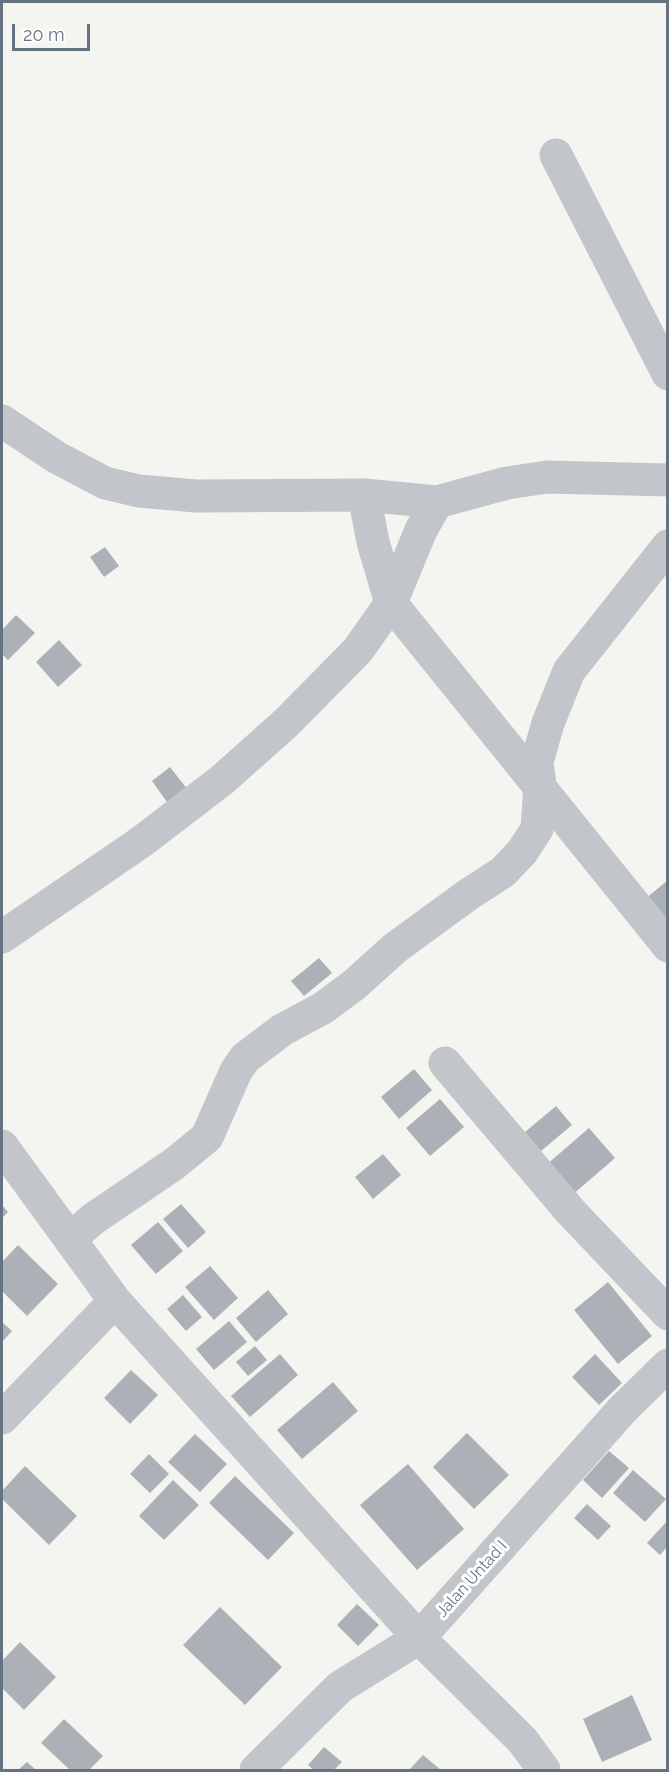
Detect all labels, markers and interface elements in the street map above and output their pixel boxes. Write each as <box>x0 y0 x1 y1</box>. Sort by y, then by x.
scale bar <box>15 12 93 50</box>
text: 20 m <box>23 24 65 45</box>
street label: Jalan Untad I <box>433 1537 511 1621</box>

